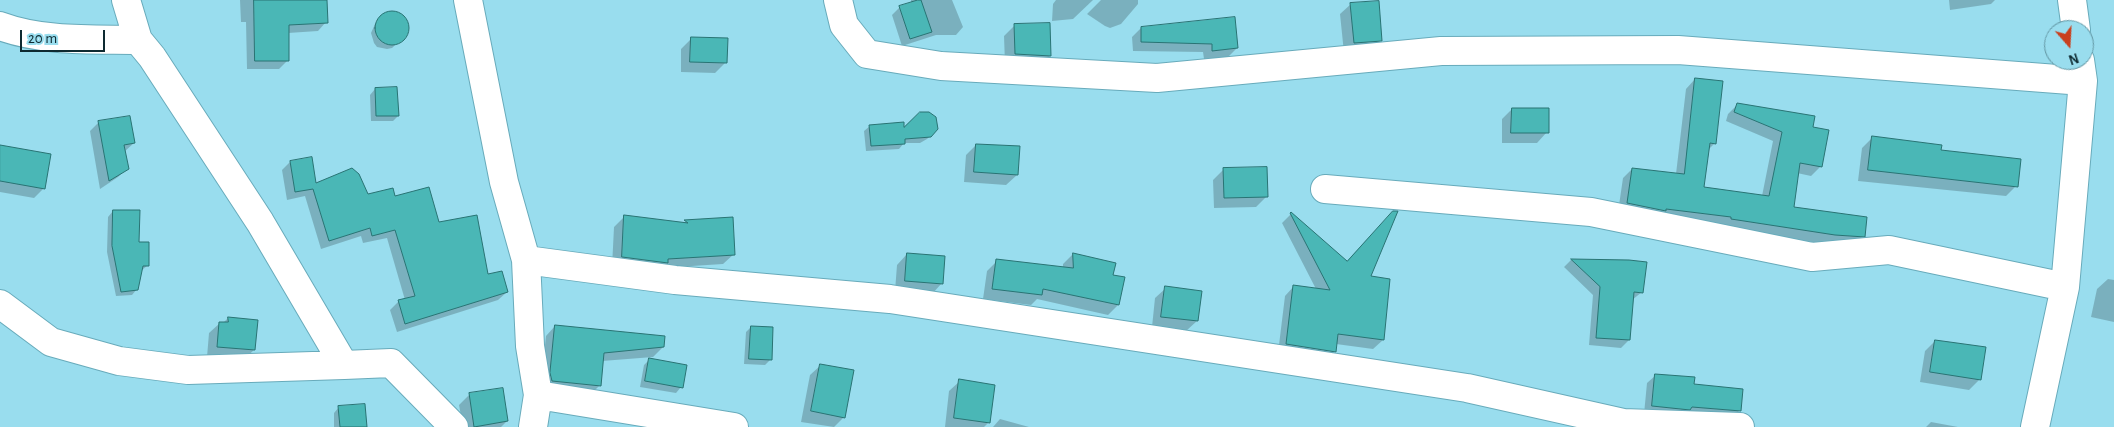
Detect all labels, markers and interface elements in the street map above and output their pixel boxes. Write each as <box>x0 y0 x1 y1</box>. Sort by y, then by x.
scale bar <box>22 20 108 52</box>
north arrow <box>2044 20 2094 70</box>
text: 20 m <box>28 31 57 46</box>
text: N <box>2067 50 2080 66</box>

